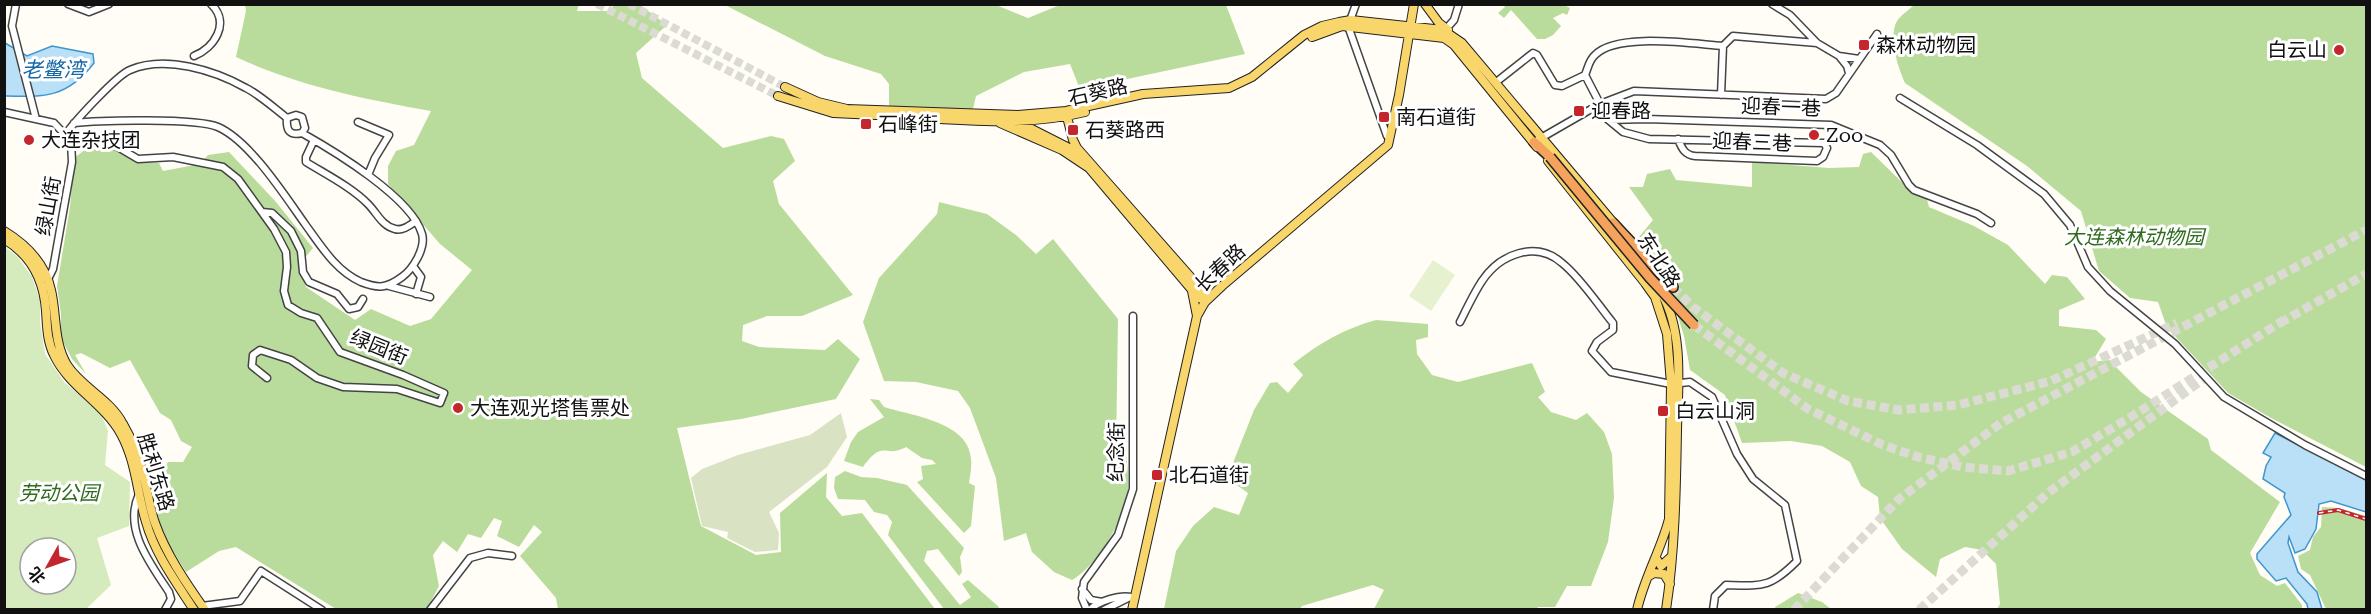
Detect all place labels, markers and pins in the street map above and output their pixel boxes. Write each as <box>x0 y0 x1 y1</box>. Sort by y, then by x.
place label: 森林动物园 <box>1876 33 1976 57</box>
marker: 森林动物园 <box>1857 38 1871 52</box>
place label: 白云山 <box>2267 38 2327 62</box>
marker: 白云山 <box>2332 43 2346 57</box>
place label: 迎春路 <box>1591 99 1651 123</box>
marker: 迎春路 <box>1572 104 1586 118</box>
place label: 南石道街 <box>1396 105 1476 129</box>
marker: 南石道街 <box>1377 110 1391 124</box>
place label: 石峰街 <box>878 112 938 136</box>
marker: 石峰街 <box>859 117 873 131</box>
place label: 石葵路西 <box>1085 118 1165 142</box>
marker: 石葵路西 <box>1066 123 1080 137</box>
place label: Zoo <box>1826 123 1863 147</box>
place label: 大连杂技团 <box>41 128 141 152</box>
marker: Zoo <box>1807 128 1821 142</box>
marker: 大连杂技团 <box>22 133 36 147</box>
place label: 大连观光塔售票处 <box>470 396 630 420</box>
place label: 白云山洞 <box>1675 399 1755 423</box>
marker: 大连观光塔售票处 <box>451 401 465 415</box>
marker: 白云山洞 <box>1656 404 1670 418</box>
place label: 北石道街 <box>1169 463 1249 487</box>
marker: 北石道街 <box>1150 468 1164 482</box>

